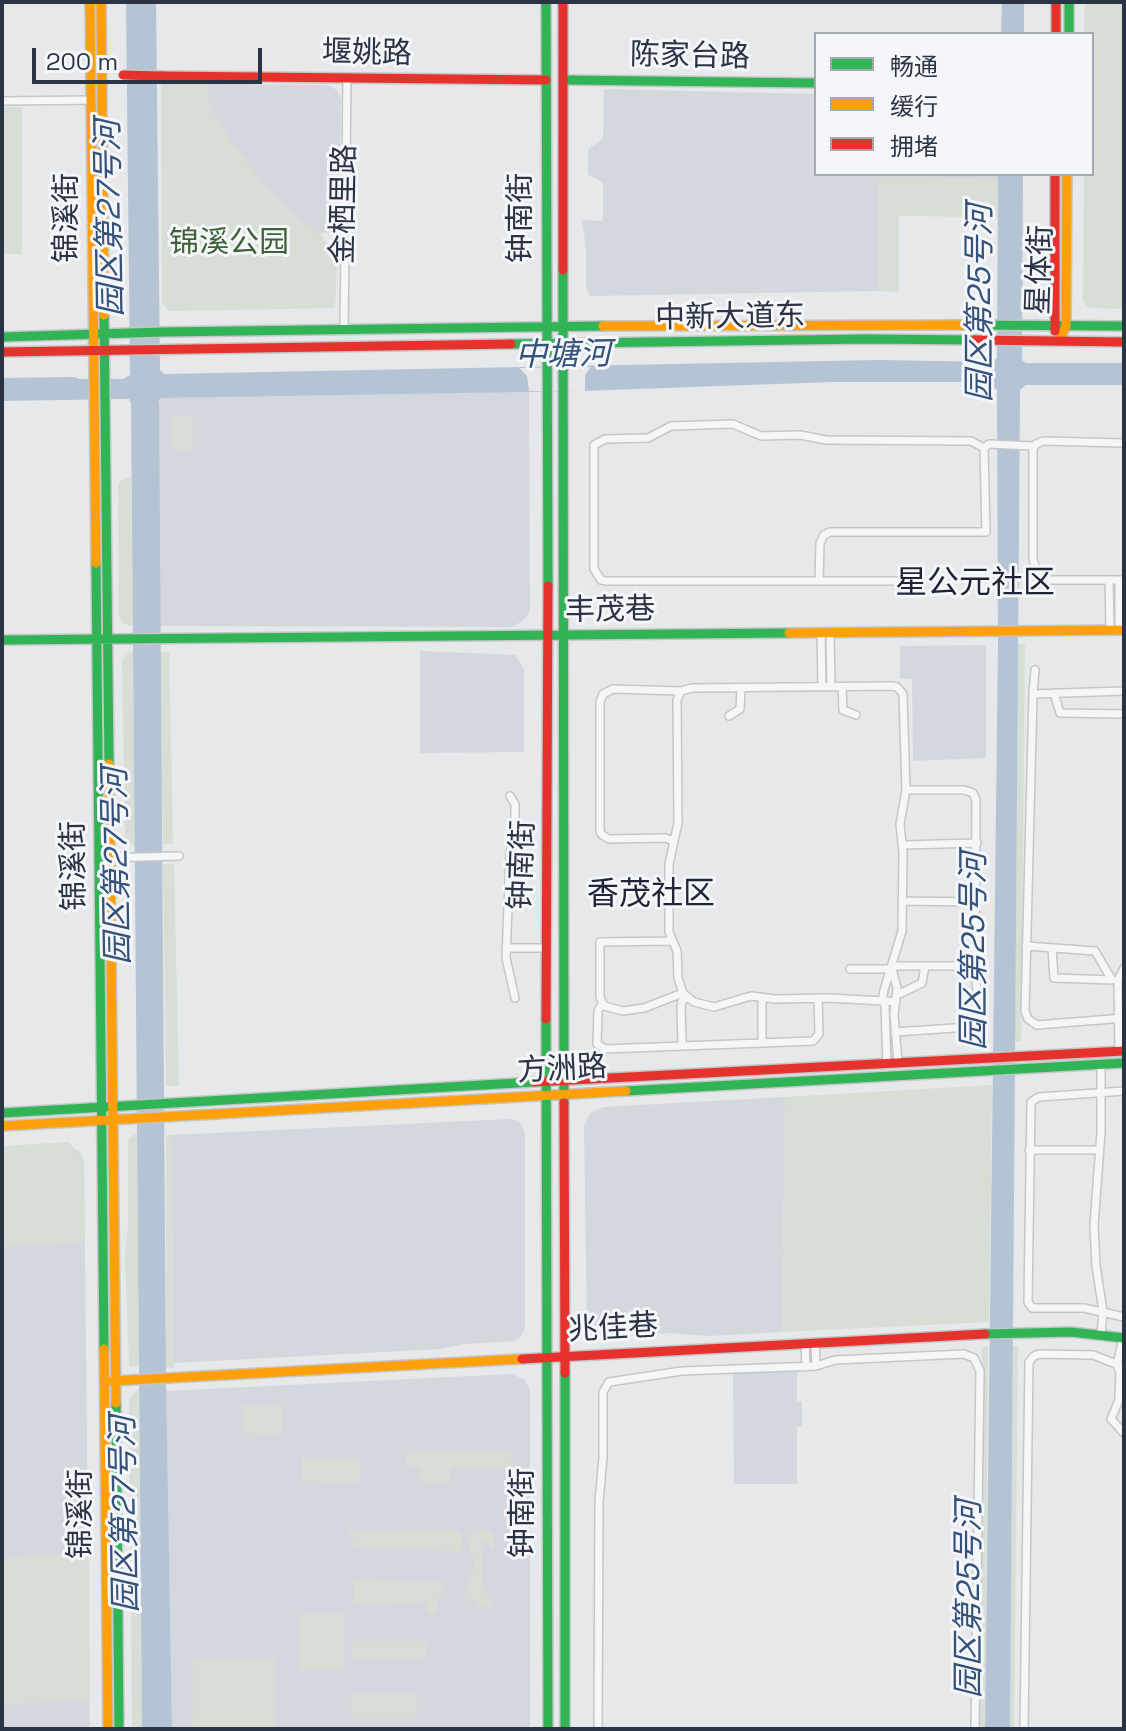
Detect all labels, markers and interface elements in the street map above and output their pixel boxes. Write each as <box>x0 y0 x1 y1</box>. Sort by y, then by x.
scale bar <box>36 32 266 82</box>
legend <box>814 32 1094 176</box>
street label: 堰姚路 <box>322 35 412 73</box>
street label: 陈家台路 <box>630 38 750 76</box>
text: 200 m <box>46 46 118 77</box>
text: 畅通 <box>890 51 938 82</box>
text: 缓行 <box>890 91 938 122</box>
water label: 园区第27号河 <box>90 119 132 317</box>
text: 拥堵 <box>890 131 938 162</box>
street label: 金栖里路 <box>326 144 364 264</box>
street label: 锦溪街 <box>50 173 86 263</box>
street label: 钟南街 <box>504 173 540 263</box>
water label: 园区第25号河 <box>962 204 1000 402</box>
street label: 星体街 <box>1021 224 1061 316</box>
park label: 锦溪公园 <box>169 226 289 262</box>
street label: 中新大道东 <box>655 299 805 337</box>
water label: 中塘河 <box>515 336 611 376</box>
district label: 星公元社区 <box>895 565 1055 603</box>
street label: 丰茂巷 <box>565 592 655 630</box>
water label: 园区第27号河 <box>97 767 139 965</box>
street label: 钟南街 <box>503 819 543 911</box>
street label: 锦溪街 <box>56 821 94 911</box>
water label: 园区第25号河 <box>956 852 994 1050</box>
district label: 香茂社区 <box>587 876 715 914</box>
street label: 方洲路 <box>516 1050 608 1090</box>
street label: 兆佳巷 <box>567 1309 659 1349</box>
water label: 园区第27号河 <box>105 1415 147 1613</box>
street label: 钟南街 <box>506 1468 542 1558</box>
street label: 锦溪街 <box>64 1469 100 1559</box>
water label: 园区第25号河 <box>951 1500 989 1698</box>

